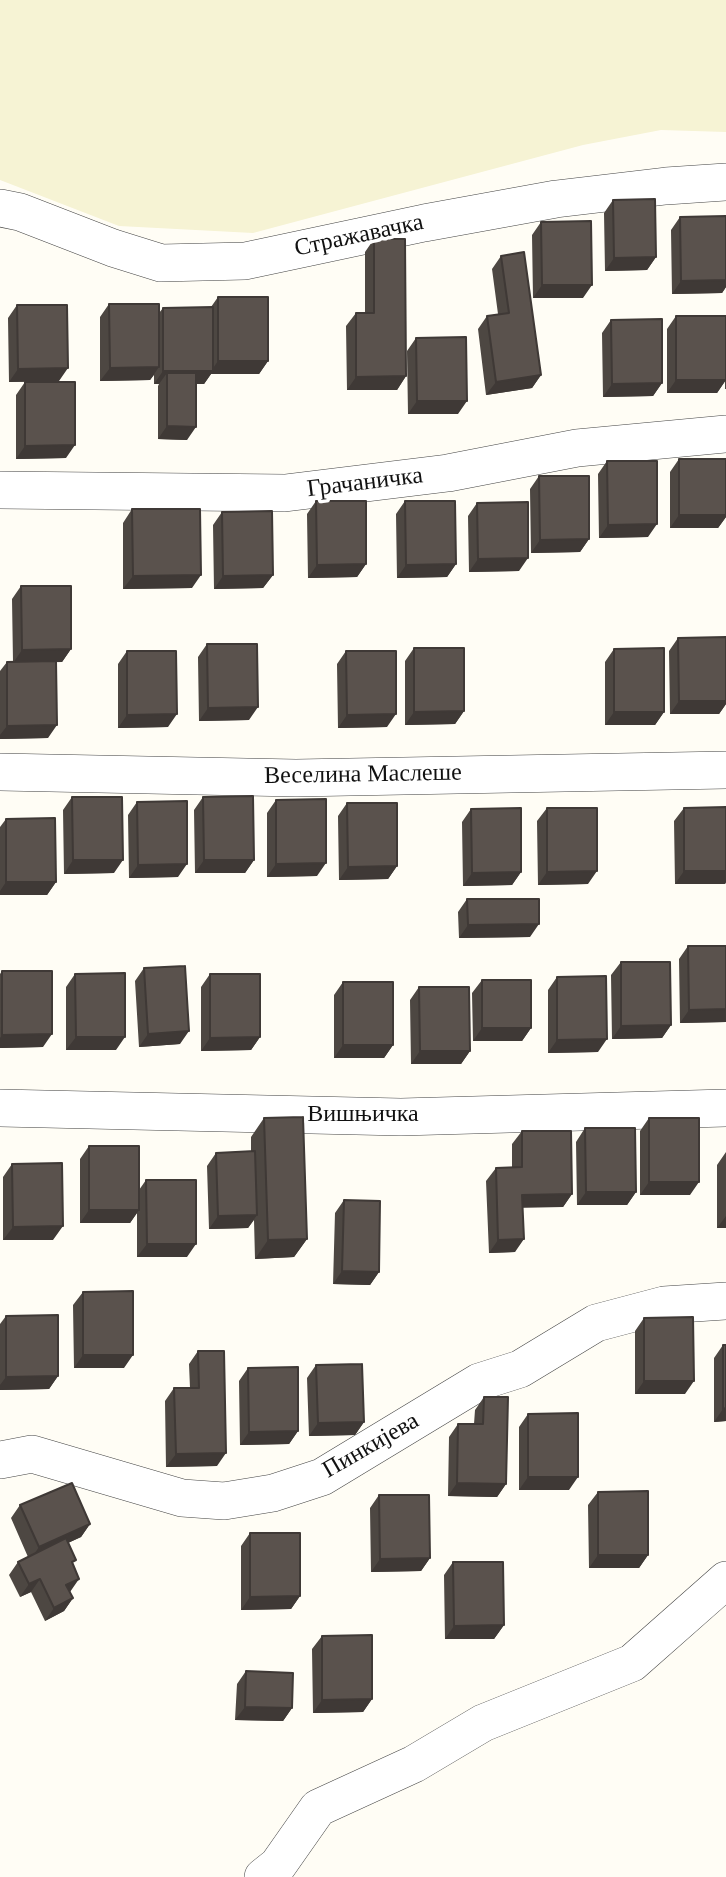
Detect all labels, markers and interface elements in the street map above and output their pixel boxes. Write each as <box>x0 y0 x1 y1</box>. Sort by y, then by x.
street label: Стражавачка <box>292 208 426 264</box>
street label: Грачаничка <box>305 462 425 504</box>
street label: Веселина Маслеше <box>264 759 462 791</box>
street label: Вишњичка <box>307 1101 419 1129</box>
street label: Пинкијева <box>318 1407 424 1485</box>

